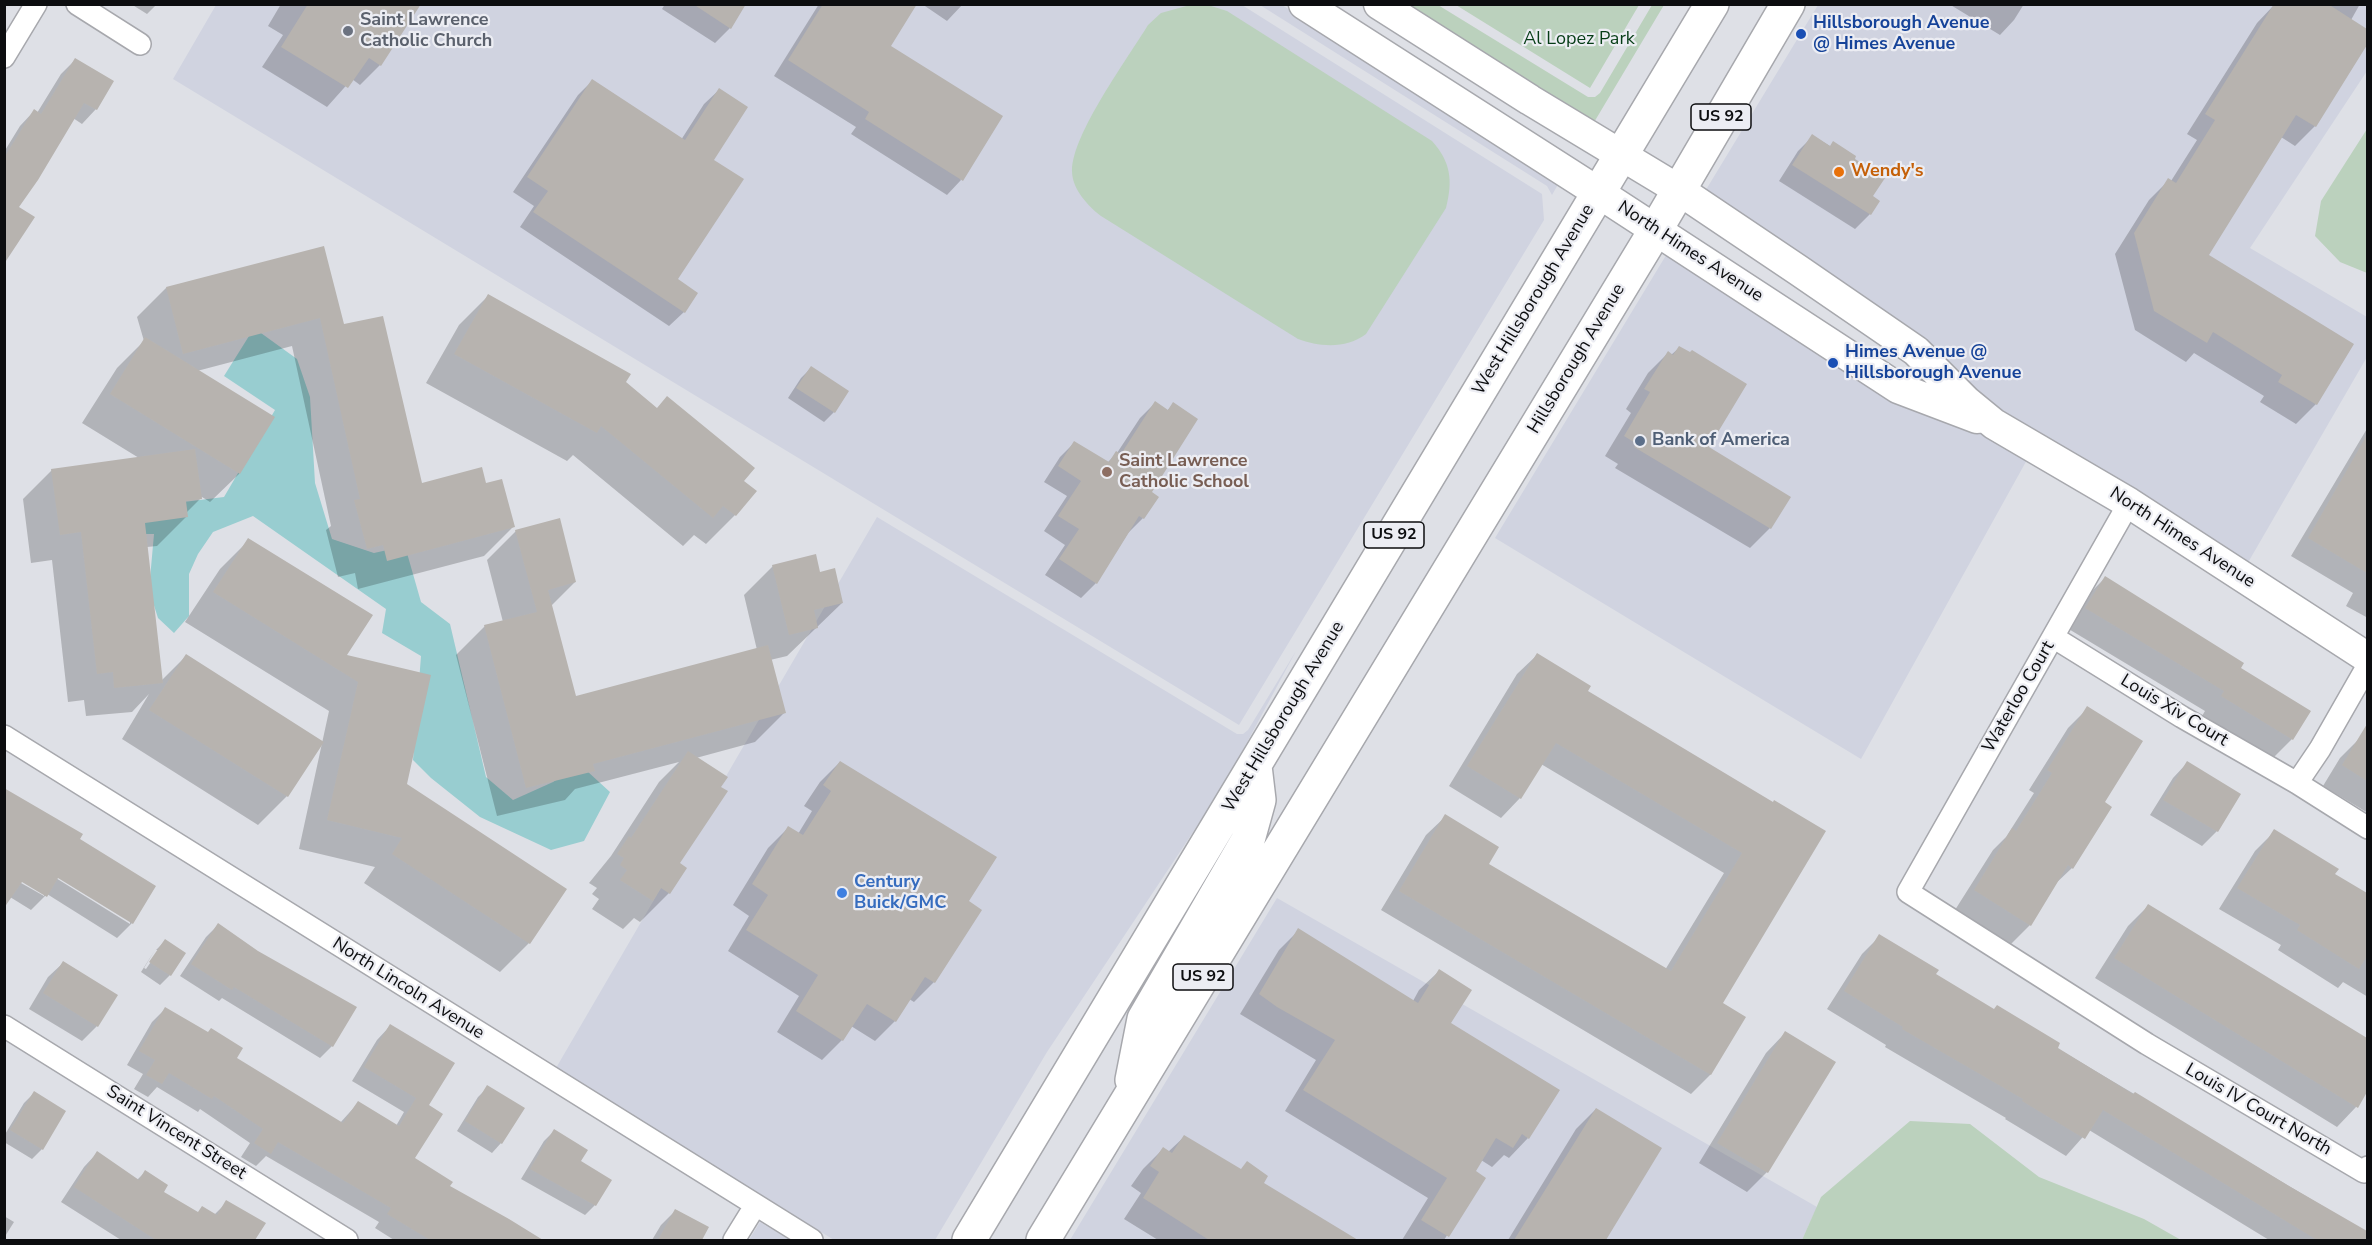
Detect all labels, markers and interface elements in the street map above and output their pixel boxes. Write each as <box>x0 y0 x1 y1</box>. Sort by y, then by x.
place label: Saint Lawrence Catholic Church <box>360 10 492 52</box>
place label: Hillsborough Avenue @ Himes Avenue <box>1813 13 1989 56</box>
marker: Saint Lawrence Catholic Church <box>341 24 355 38</box>
marker: Hillsborough Avenue @ Himes Avenue <box>1794 27 1808 41</box>
park label: Al Lopez Park <box>1523 29 1635 51</box>
road number: US 92 <box>1691 104 1751 130</box>
place label: Wendy's <box>1851 161 1924 183</box>
marker: Wendy's <box>1832 165 1846 179</box>
street label: North Himes Avenue <box>1613 197 1767 307</box>
street label: West Hillsborough Avenue <box>1468 201 1600 399</box>
street label: Hillsborough Avenue <box>1524 280 1630 438</box>
place label: Himes Avenue @ Hillsborough Avenue <box>1845 342 2021 385</box>
marker: Himes Avenue @ Hillsborough Avenue <box>1826 356 1840 370</box>
place label: Bank of America <box>1652 430 1790 452</box>
marker: Bank of America <box>1633 434 1647 448</box>
place label: Saint Lawrence Catholic School <box>1119 451 1249 494</box>
marker: Saint Lawrence Catholic School <box>1100 465 1114 479</box>
street label: North Himes Avenue <box>2105 483 2259 593</box>
road number: US 92 <box>1364 522 1424 548</box>
street label: West Hillsborough Avenue <box>1218 618 1350 816</box>
street label: Waterloo Court <box>1978 637 2060 757</box>
street label: Louis Xiv Court <box>2116 670 2232 752</box>
place label: Century Buick/GMC <box>854 872 946 914</box>
marker: Century Buick/GMC <box>835 886 849 900</box>
street label: North Lincoln Avenue <box>328 933 488 1045</box>
road number: US 92 <box>1173 964 1233 990</box>
street label: Louis IV Court North <box>2181 1059 2335 1161</box>
street label: Saint Vincent Street <box>102 1081 250 1185</box>

